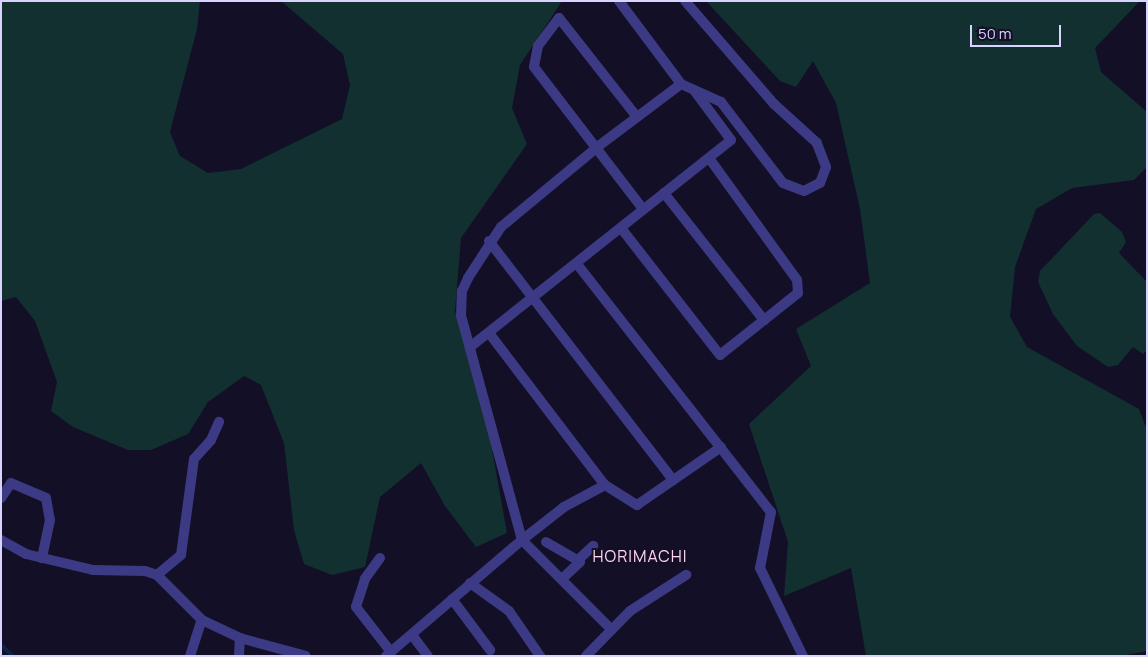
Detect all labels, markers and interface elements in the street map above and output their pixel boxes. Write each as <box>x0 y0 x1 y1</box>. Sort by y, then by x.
scale bar <box>973 15 1064 47</box>
text: 50 m <box>978 23 1012 44</box>
district label: HORIMACHI <box>591 546 689 566</box>

